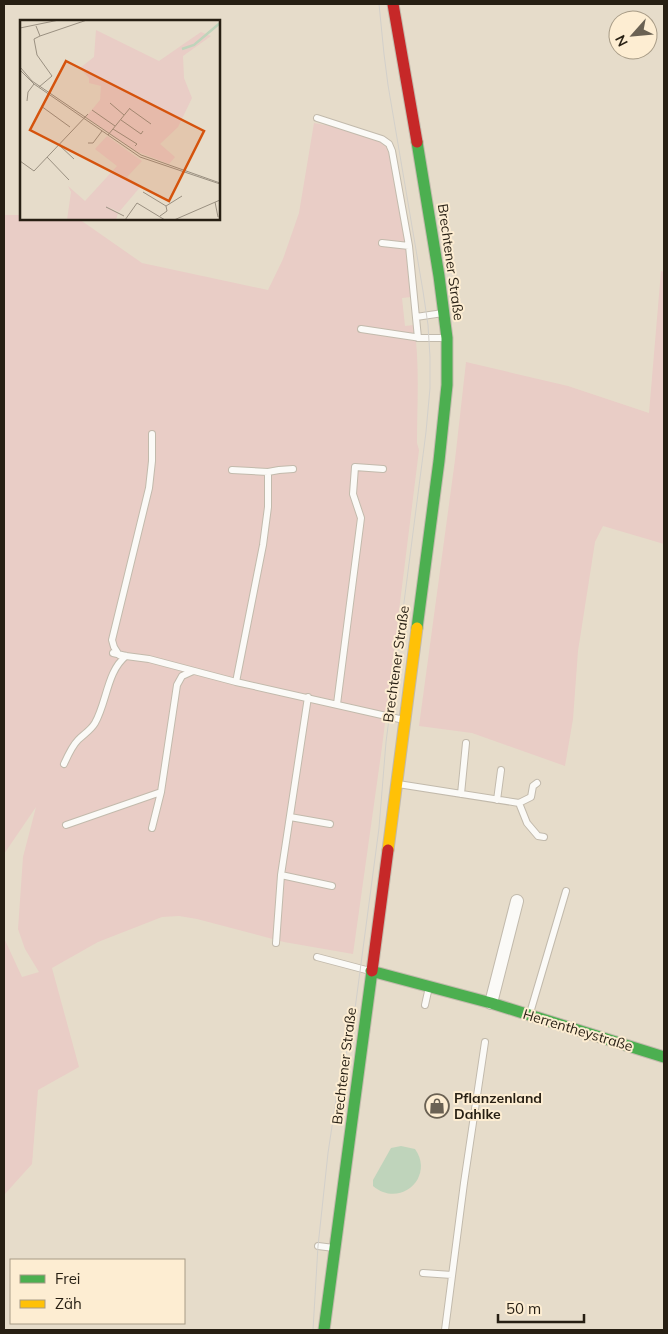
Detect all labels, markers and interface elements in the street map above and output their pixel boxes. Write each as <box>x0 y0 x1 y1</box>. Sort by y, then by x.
north arrow <box>608 10 658 60</box>
inset map <box>20 20 220 220</box>
text: N <box>611 32 632 50</box>
street label: Brechtener Straße <box>434 202 468 322</box>
street label: Brechtener Straße <box>379 604 413 724</box>
street label: Herrentheystraße <box>521 1005 635 1055</box>
street label: Brechtener Straße <box>328 1006 360 1126</box>
place label: Pflanzenland Dahlke <box>454 1089 542 1123</box>
shop icon: Pflanzenland Dahlke <box>424 1093 450 1119</box>
legend <box>10 1259 185 1324</box>
text: Frei <box>55 1269 80 1288</box>
scale bar <box>498 1292 584 1324</box>
text: Zäh <box>55 1294 82 1313</box>
text: 50 m <box>506 1299 541 1318</box>

